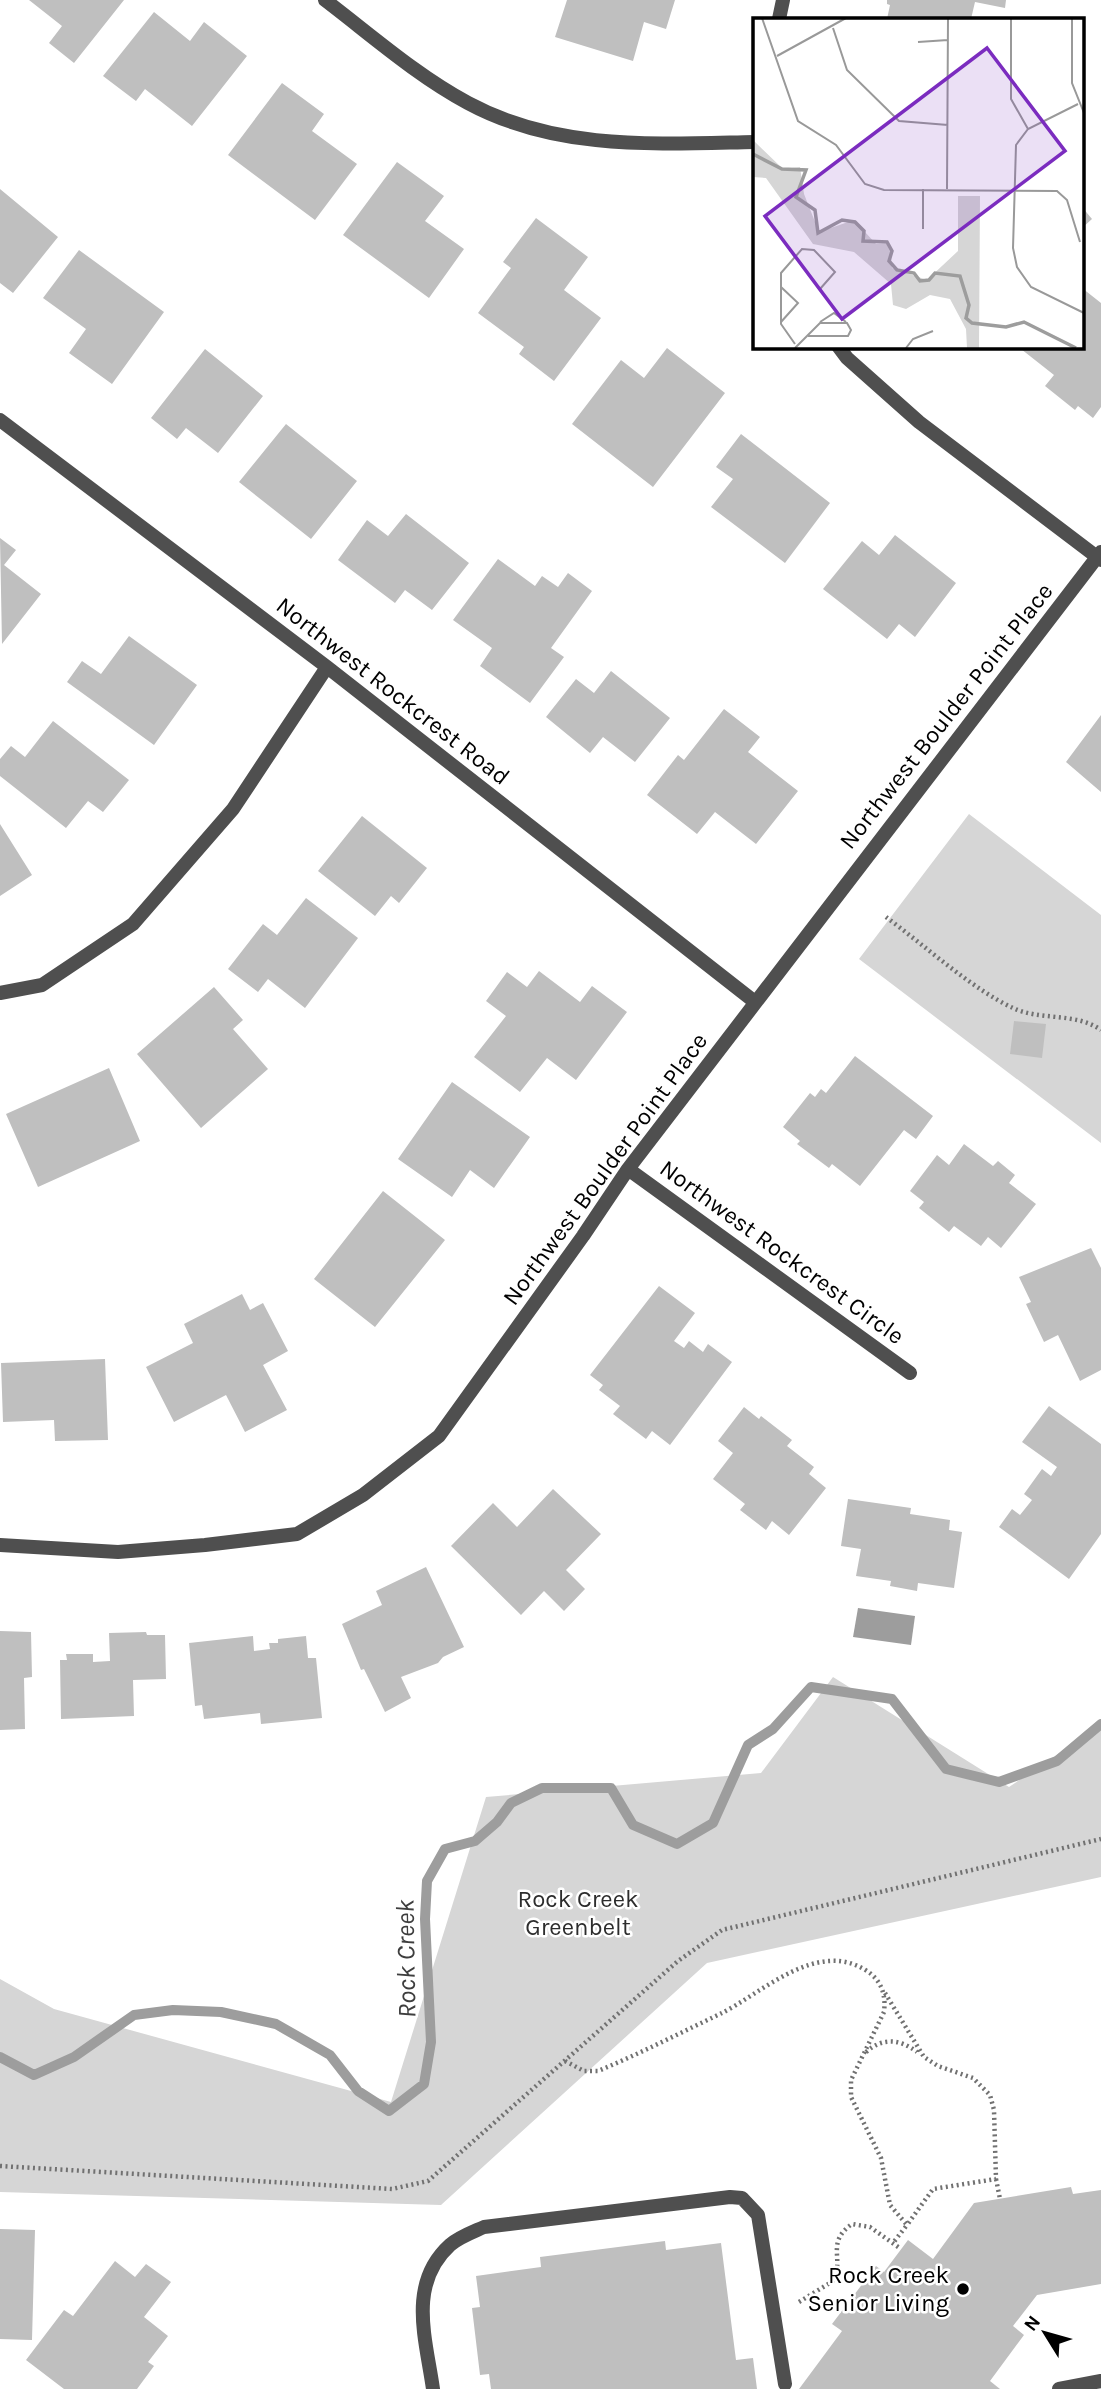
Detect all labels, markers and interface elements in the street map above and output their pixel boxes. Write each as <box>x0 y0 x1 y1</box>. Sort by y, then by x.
inset map <box>753 18 1084 348</box>
street label: Northwest Boulder Point Place <box>833 577 1059 855</box>
street label: Northwest Rockcrest Road <box>271 591 515 791</box>
street label: Northwest Boulder Point Place <box>497 1027 713 1311</box>
street label: Northwest Rockcrest Circle <box>654 1154 910 1350</box>
park label: Rock Creek Greenbelt <box>518 1885 639 1941</box>
water label: Rock Creek <box>389 1899 423 2019</box>
place label: Rock Creek Senior Living <box>807 2261 949 2317</box>
marker: Rock Creek Senior Living <box>955 2281 971 2297</box>
north arrow <box>1010 2298 1080 2368</box>
text: N <box>1019 2311 1045 2335</box>

